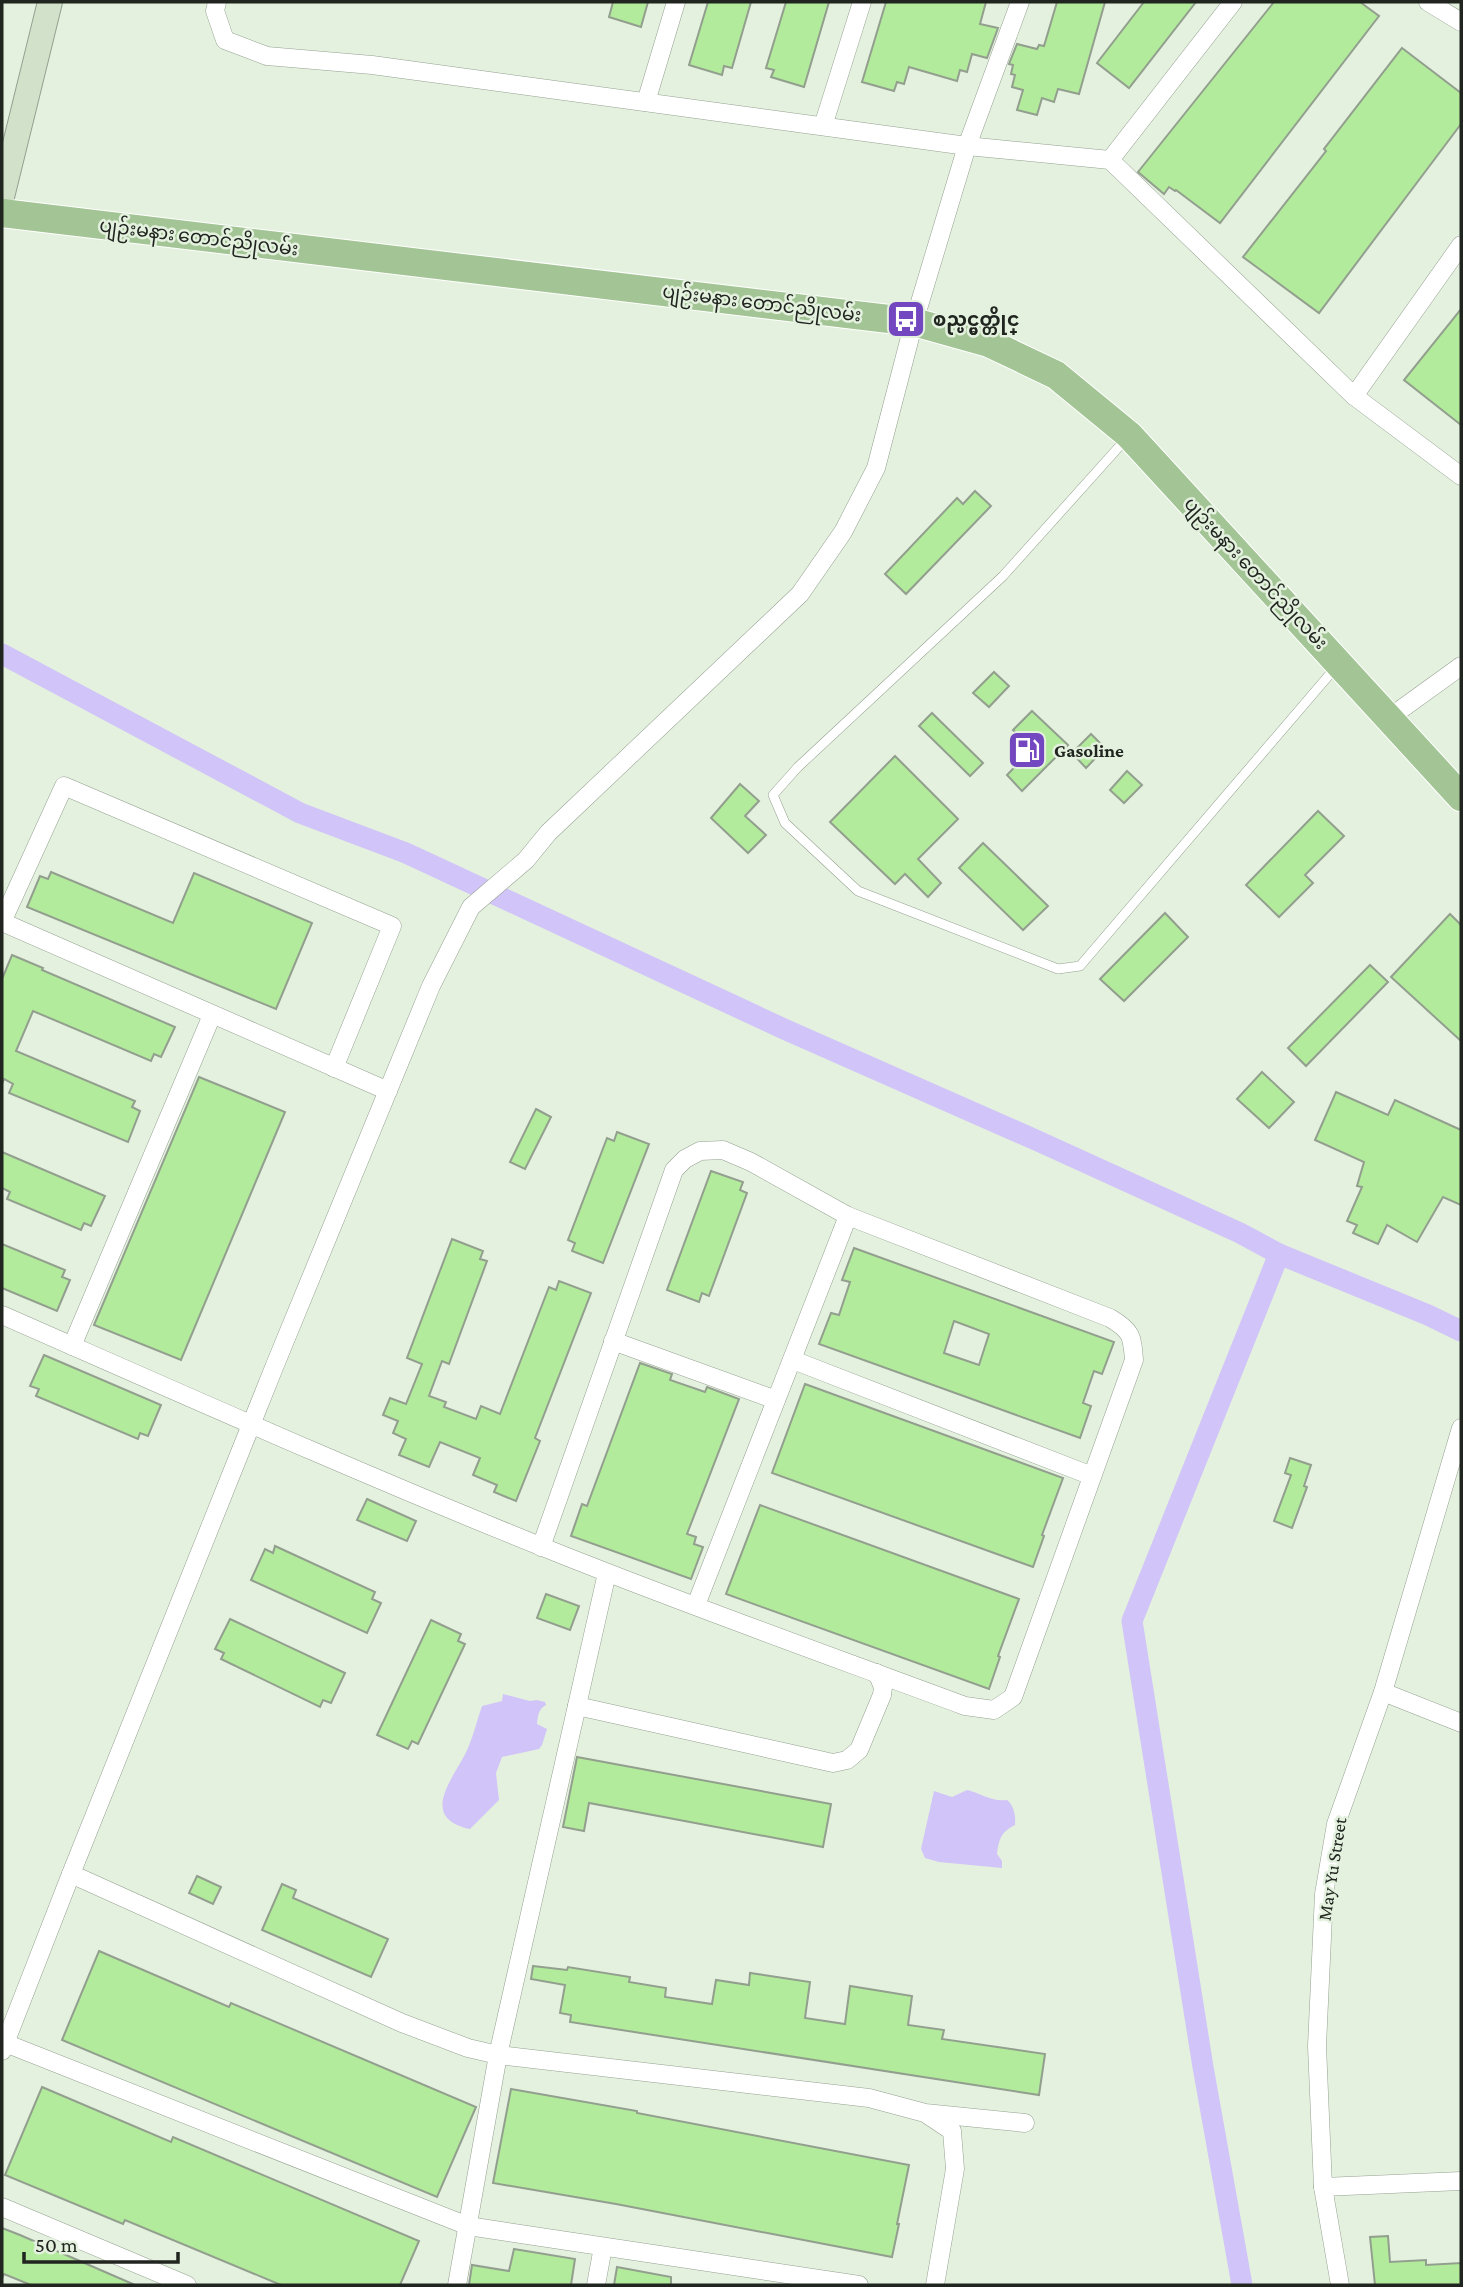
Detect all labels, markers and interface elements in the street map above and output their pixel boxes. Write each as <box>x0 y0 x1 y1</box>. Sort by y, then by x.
street label: ပျဉ်းမနား တောင်ညိုလမ်း <box>98 210 300 265</box>
street label: ပျဉ်းမနား တောင်ညိုလမ်း <box>661 276 863 331</box>
bus stop icon: စည္ပင္မွတ္တိုင္ <box>885 298 927 340</box>
place label: စည္ပင္မွတ္တိုင္ <box>933 306 1020 335</box>
street label: ပျဉ်းမနား တောင်ညိုလမ်း <box>1176 490 1335 657</box>
fuel station icon: Gasoline <box>1006 729 1048 771</box>
place label: Gasoline <box>1054 740 1124 761</box>
street label: May Yu Street <box>1313 1815 1351 1922</box>
scale bar <box>24 2220 178 2264</box>
text: 50 m <box>35 2233 78 2257</box>

